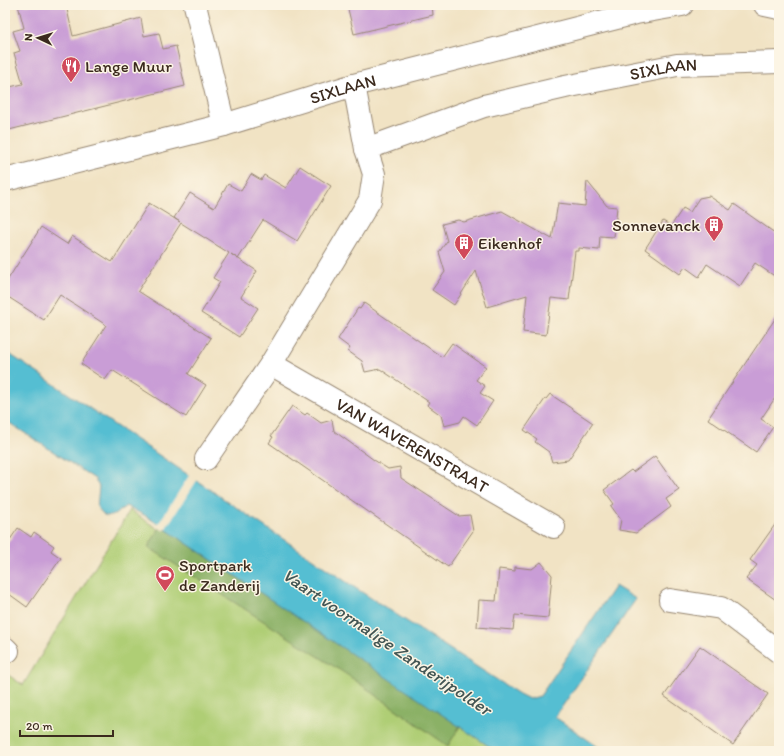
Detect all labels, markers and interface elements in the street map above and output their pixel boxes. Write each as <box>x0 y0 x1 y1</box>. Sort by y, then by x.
north arrow <box>18 18 58 58</box>
text: N <box>22 33 35 42</box>
street label: SIXLAAN <box>628 54 697 84</box>
restaurant icon: Lange Muur <box>60 55 82 83</box>
place label: Lange Muur <box>85 56 172 76</box>
street label: SIXLAAN <box>307 70 378 108</box>
building icon: Sonnevanck <box>703 214 725 242</box>
place label: Sonnevanck <box>612 215 700 235</box>
building icon: Eikenhof <box>453 232 475 260</box>
place label: Eikenhof <box>478 233 542 253</box>
street label: VAN WAVERENSTRAAT <box>332 394 493 497</box>
place label: Sportpark de Zanderij <box>179 555 260 595</box>
sports icon: Sportpark de Zanderij <box>154 564 176 592</box>
water label: Vaart voormalige Zanderijpolder <box>278 564 497 721</box>
scale bar <box>20 712 113 738</box>
text: 20 m <box>26 719 53 733</box>

